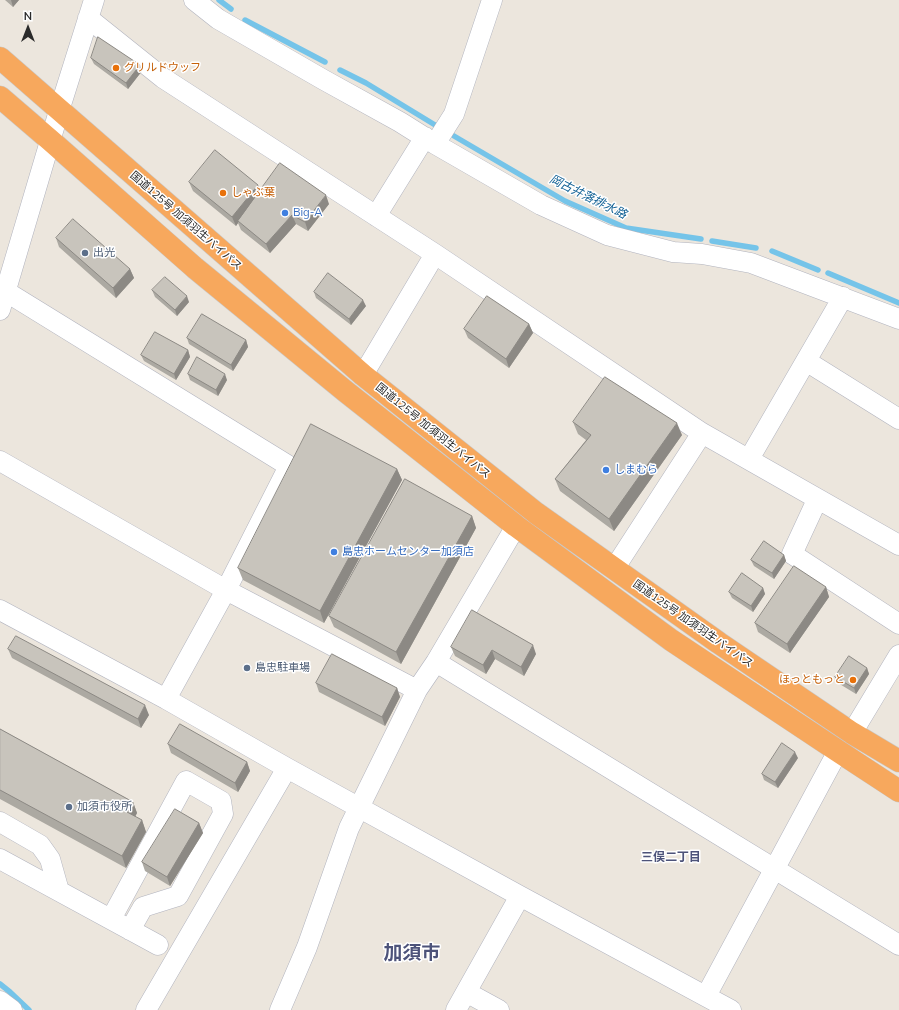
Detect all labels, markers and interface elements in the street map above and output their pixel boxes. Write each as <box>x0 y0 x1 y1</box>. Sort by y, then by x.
north arrow <box>8 8 48 48</box>
text: N <box>24 9 32 23</box>
place label: グリルドウッフ <box>124 61 201 75</box>
marker: グリルドウッフ <box>111 63 121 73</box>
street label: 国道125号 加須羽生バイパス <box>127 169 245 273</box>
water label: 岡古井落排水路 <box>547 172 629 222</box>
place label: しゃぶ葉 <box>231 186 275 200</box>
marker: しゃぶ葉 <box>218 188 228 198</box>
place label: Big-A <box>293 206 322 220</box>
marker: Big-A <box>280 208 290 218</box>
place label: 出光 <box>93 246 115 260</box>
marker: 出光 <box>80 248 90 258</box>
street label: 国道125号 加須羽生バイパス <box>373 381 493 481</box>
place label: しまむら <box>614 463 658 477</box>
marker: しまむら <box>601 465 611 475</box>
place label: 島忠ホームセンター加須店 <box>342 545 474 559</box>
marker: 島忠ホームセンター加須店 <box>329 547 339 557</box>
street label: 国道125号 加須羽生バイパス <box>630 577 756 671</box>
place label: 島忠駐車場 <box>255 661 310 675</box>
marker: 島忠駐車場 <box>242 663 252 673</box>
place label: ほっともっと <box>779 673 845 687</box>
marker: ほっともっと <box>848 675 858 685</box>
place label: 加須市役所 <box>77 800 132 814</box>
marker: 加須市役所 <box>64 802 74 812</box>
district label: 三俣二丁目 <box>641 850 701 864</box>
district label: 加須市 <box>384 942 440 964</box>

